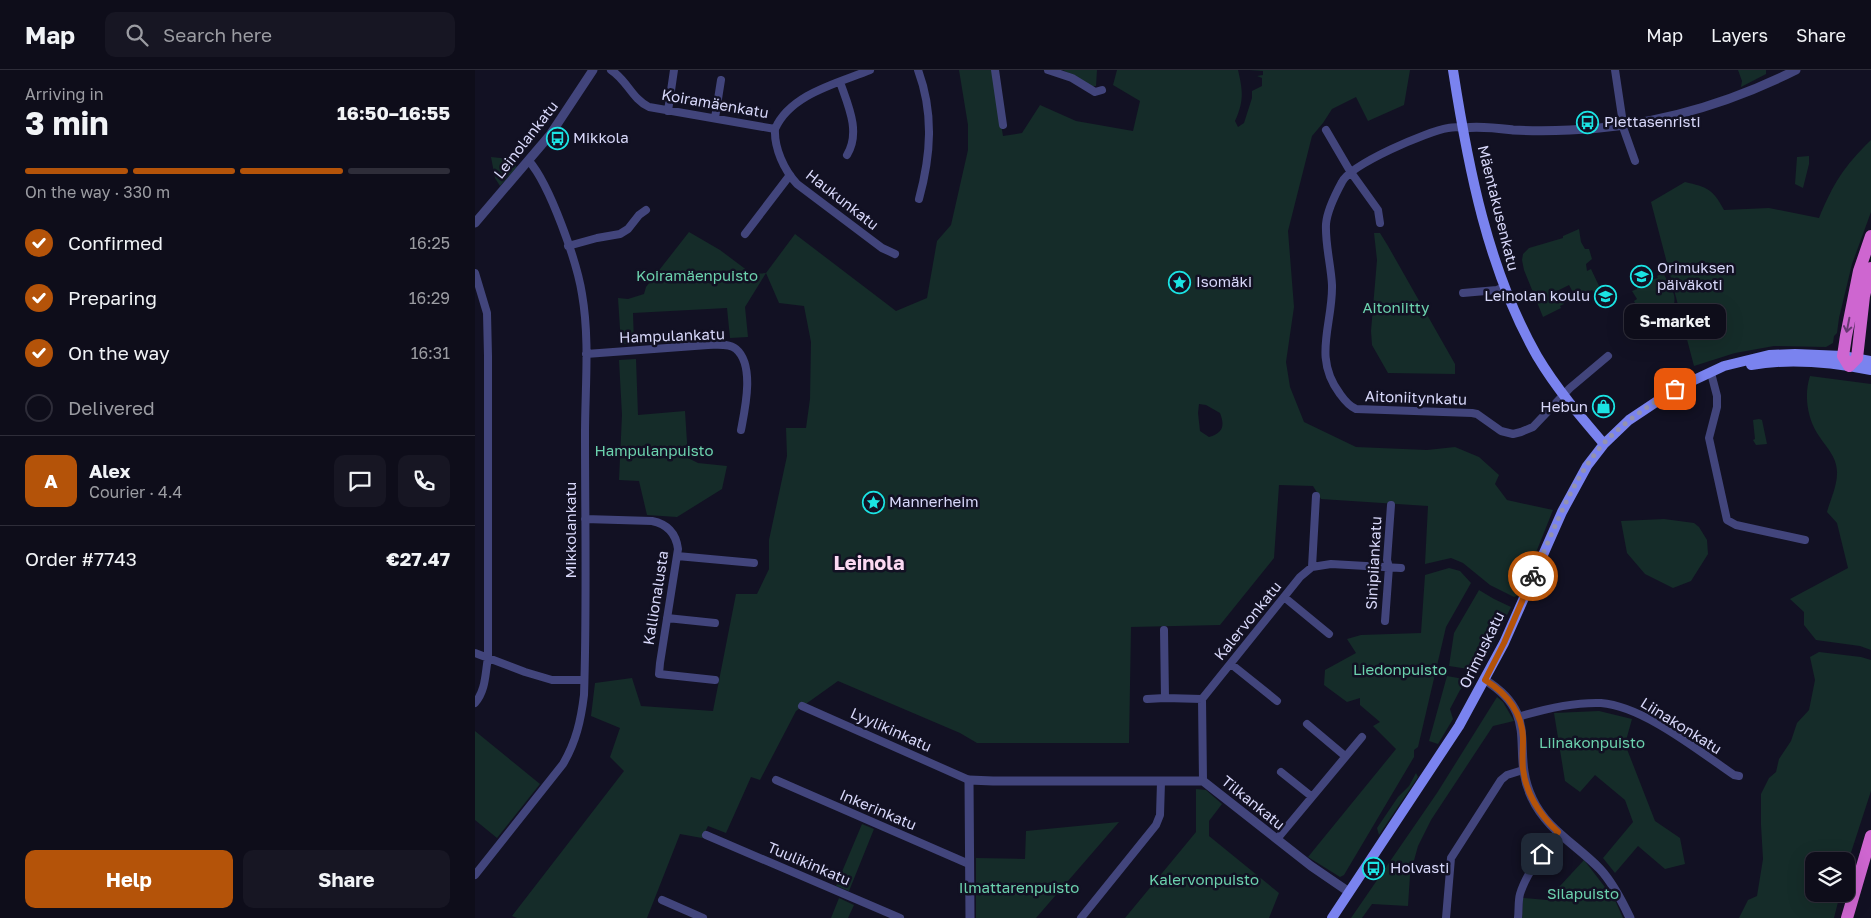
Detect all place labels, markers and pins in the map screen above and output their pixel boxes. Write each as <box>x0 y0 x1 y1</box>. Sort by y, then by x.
bus stop icon: Piettasenristi <box>1576 110 1600 134</box>
place label: Piettasenristi <box>1604 112 1701 130</box>
bus stop icon: Mikkola <box>545 126 569 150</box>
place label: Mikkola <box>573 128 629 146</box>
place label: Orimuksen päiväkoti <box>1657 258 1735 293</box>
school or university icon: Orimuksen päiväkoti <box>1629 265 1653 289</box>
place icon: Isomäki <box>1168 270 1192 294</box>
place label: Isomäki <box>1196 272 1252 290</box>
school or university icon: Leinolan koulu <box>1594 284 1618 308</box>
place label: Leinolan koulu <box>1484 286 1590 304</box>
callout: S-market <box>1624 304 1726 339</box>
pin <box>1654 368 1696 410</box>
shop icon: Hebun <box>1592 395 1616 419</box>
place label: Hebun <box>1540 397 1588 415</box>
place icon: Mannerheim <box>861 490 885 514</box>
place label: Mannerheim <box>889 492 979 510</box>
pin <box>1521 833 1563 875</box>
bus stop icon: Holvasti <box>1362 856 1386 880</box>
place label: Holvasti <box>1390 858 1449 876</box>

